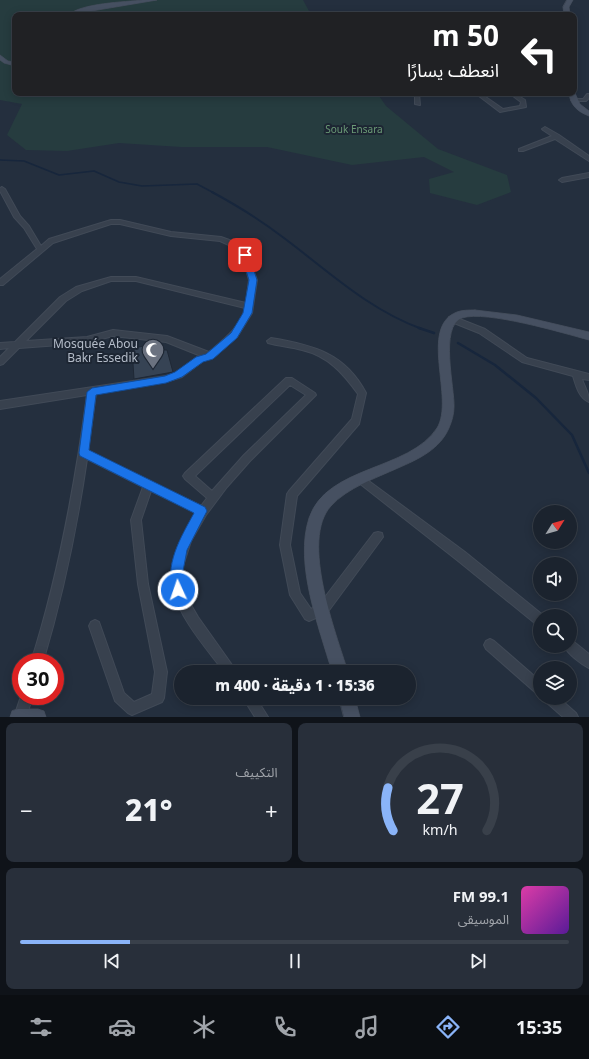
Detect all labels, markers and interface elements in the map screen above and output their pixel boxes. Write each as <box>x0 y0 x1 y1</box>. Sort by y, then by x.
text: 50 m <box>432 16 499 54</box>
icon: left <box>513 28 565 80</box>
text: انعطف يسارًا <box>407 58 499 82</box>
park label: Souk Ensara <box>325 122 383 136</box>
pin <box>228 238 262 272</box>
icon: arrive <box>234 244 256 266</box>
place label: Mosquée Abou Bakr Essedik <box>53 335 139 366</box>
mosque icon: Mosquée Abou Bakr Essedik <box>140 337 166 370</box>
north arrow <box>533 505 577 549</box>
map controls <box>533 505 577 705</box>
button: sound <box>533 557 577 601</box>
position arrow <box>157 569 199 611</box>
button: search <box>533 609 577 653</box>
speed limit sign: 30 <box>12 653 64 705</box>
button: layers <box>533 661 577 705</box>
text: 15:36 · 1 دقيقة · 400 m <box>215 675 375 695</box>
text: التكييف <box>236 763 278 781</box>
text: 27 <box>416 769 464 825</box>
text: 21° <box>125 789 172 830</box>
text: − <box>20 795 33 825</box>
text: + <box>265 795 278 825</box>
text: km/h <box>423 819 458 838</box>
text: 99.1 FM <box>453 886 509 906</box>
text: الموسيقى <box>458 910 509 928</box>
icon: previous <box>101 950 123 972</box>
icon: pause <box>284 950 306 972</box>
icon: next <box>467 950 489 972</box>
icon: filters <box>27 1013 55 1041</box>
icon: car <box>108 1013 136 1041</box>
icon: climate <box>190 1013 218 1041</box>
icon: phone <box>271 1013 299 1041</box>
icon: music <box>353 1013 381 1041</box>
icon: directions <box>434 1013 462 1041</box>
text: 15:35 <box>516 1015 562 1039</box>

